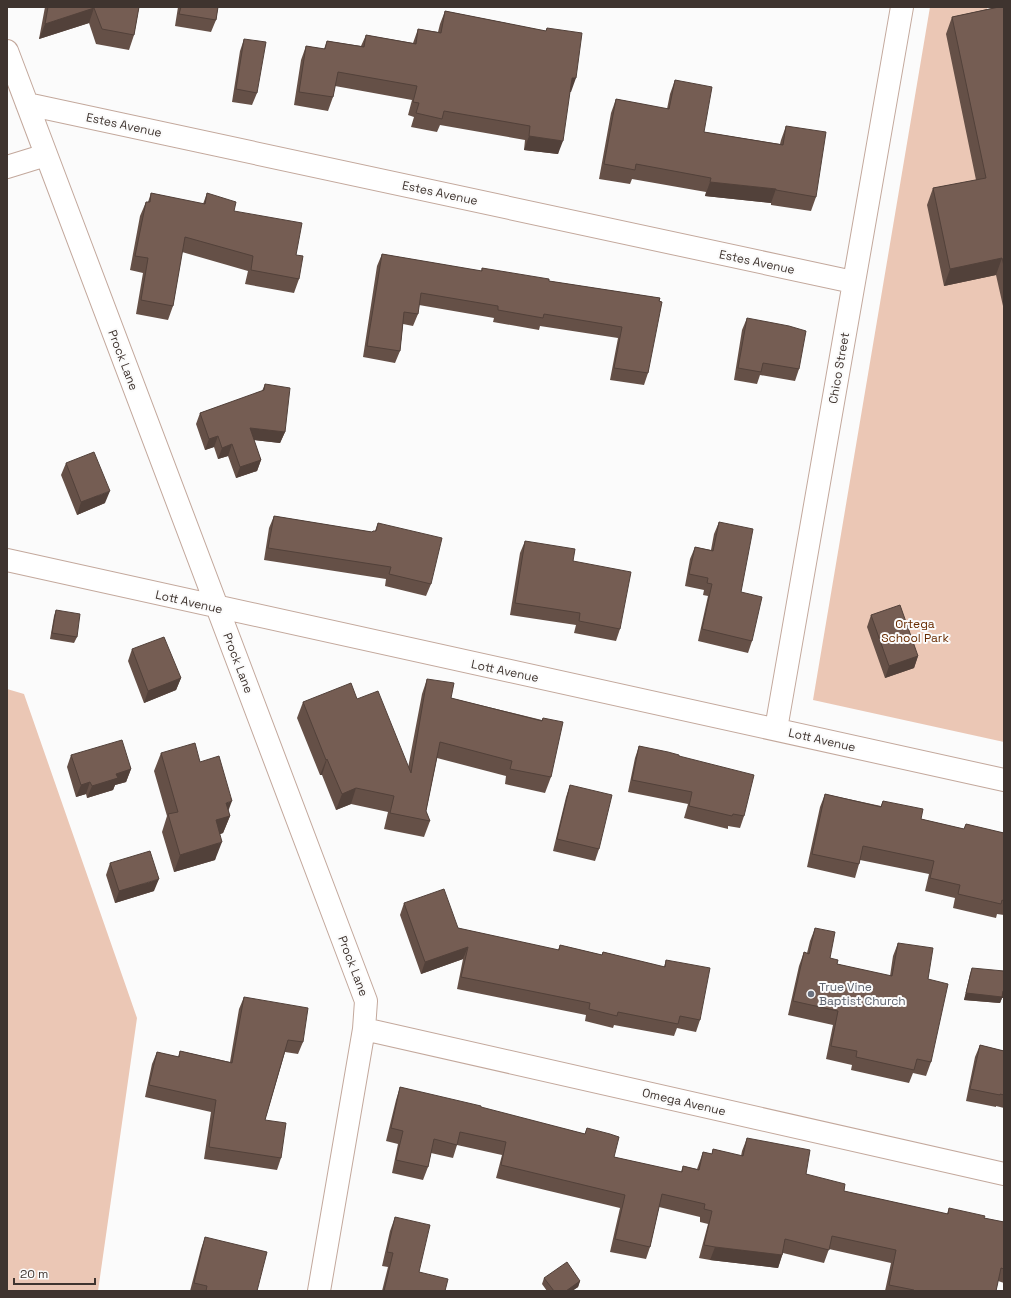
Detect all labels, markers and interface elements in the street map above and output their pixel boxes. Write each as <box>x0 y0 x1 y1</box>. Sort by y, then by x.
street label: Estes Avenue <box>85 109 163 141</box>
street label: Estes Avenue <box>401 177 479 209</box>
street label: Estes Avenue <box>718 246 796 278</box>
street label: Prock Lane <box>104 327 142 393</box>
street label: Chico Street <box>825 331 853 405</box>
street label: Lott Avenue <box>154 586 224 618</box>
park label: Ortega School Park <box>881 616 949 646</box>
street label: Prock Lane <box>219 630 257 696</box>
street label: Lott Avenue <box>470 656 540 686</box>
street label: Lott Avenue <box>787 724 857 756</box>
street label: Prock Lane <box>334 933 372 999</box>
place label: True Vine Baptist Church <box>819 979 906 1009</box>
marker: True Vine Baptist Church <box>806 989 816 999</box>
street label: Omega Avenue <box>641 1085 727 1119</box>
scale bar <box>14 1260 95 1286</box>
text: 20 m <box>20 1266 48 1282</box>

